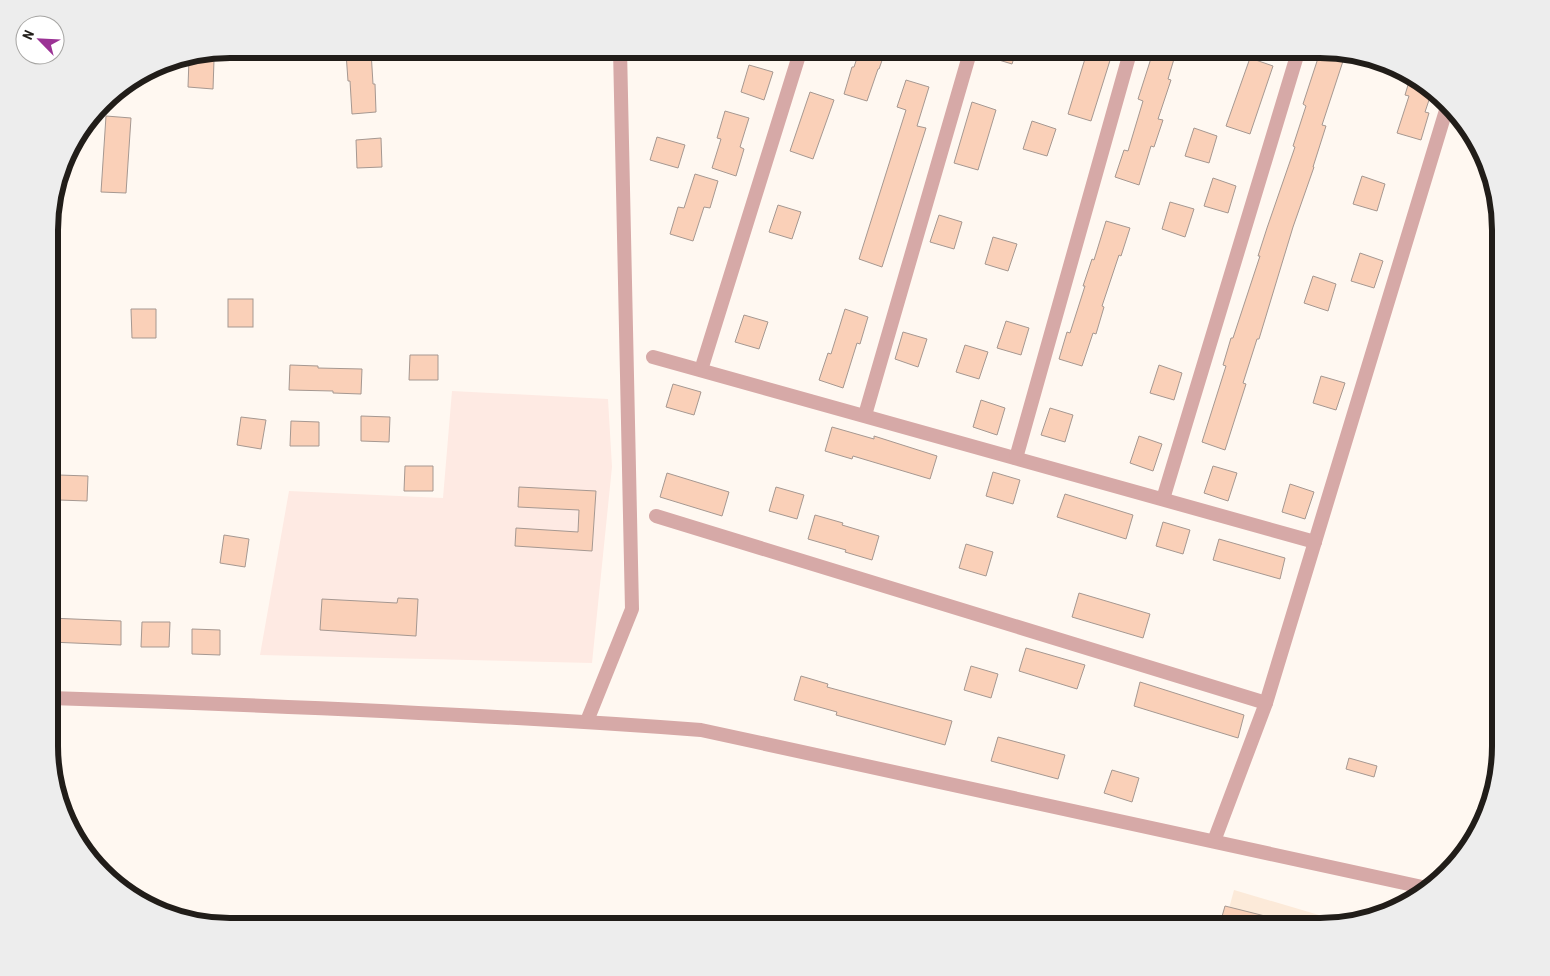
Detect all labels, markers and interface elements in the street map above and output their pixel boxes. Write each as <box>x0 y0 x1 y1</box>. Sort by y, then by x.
north arrow <box>15 15 65 65</box>
text: N <box>19 28 37 42</box>

